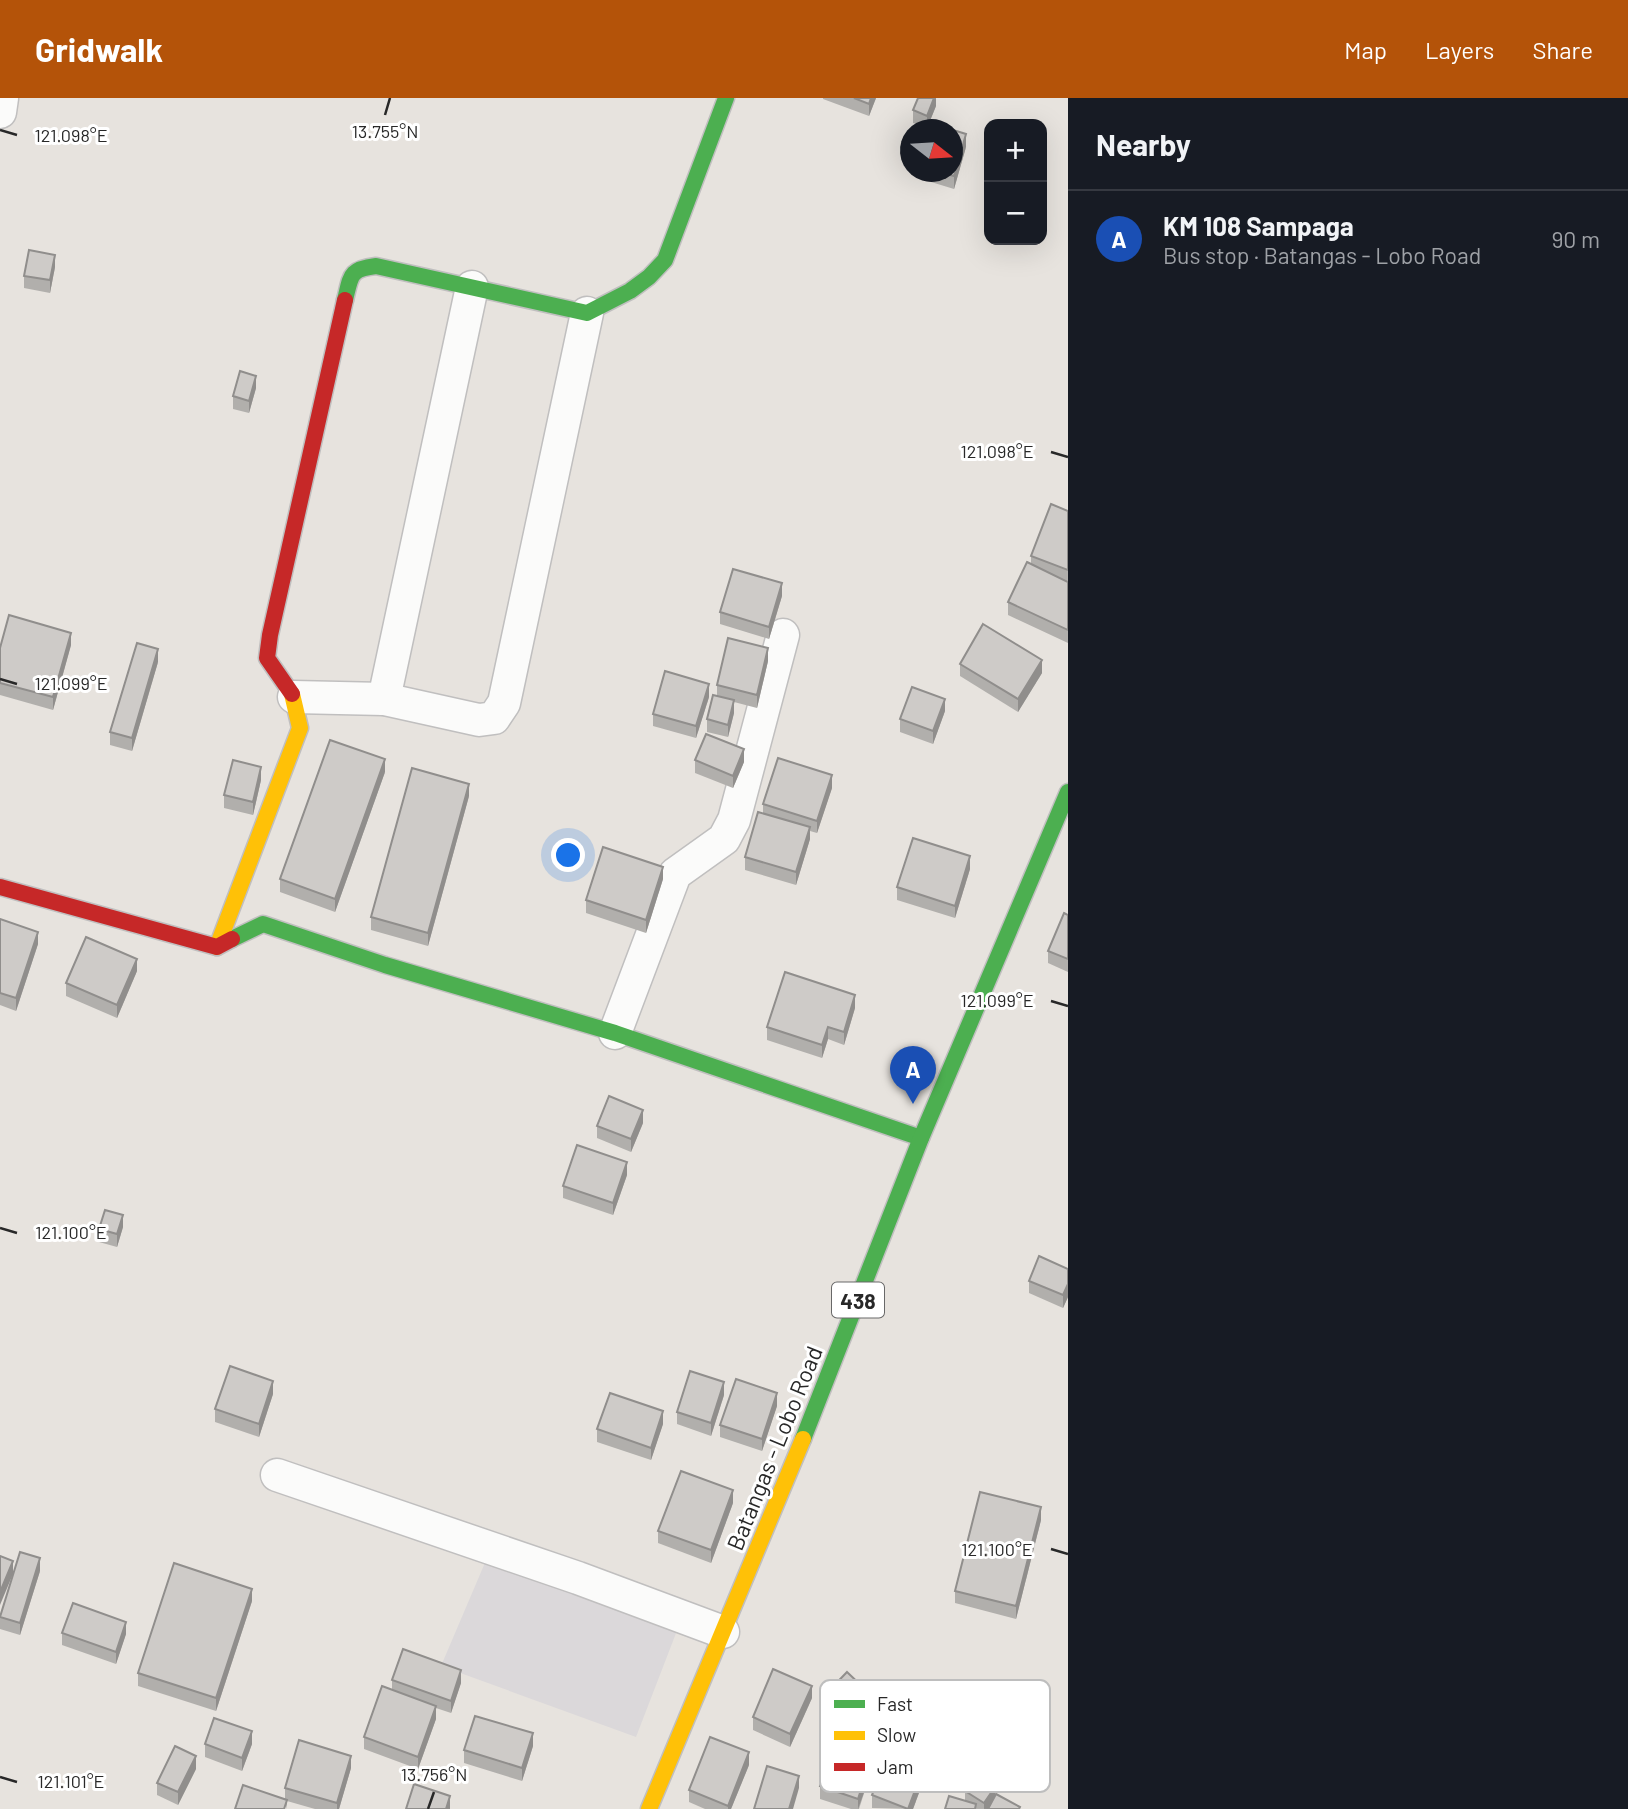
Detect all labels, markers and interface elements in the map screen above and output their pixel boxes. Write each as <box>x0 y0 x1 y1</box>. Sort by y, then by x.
text: Gridwalk <box>35 29 163 69</box>
text: Map <box>1344 35 1387 64</box>
text: Layers <box>1425 35 1494 64</box>
text: Share <box>1532 35 1593 64</box>
north arrow <box>900 119 963 182</box>
map controls <box>984 119 1047 245</box>
button: + <box>984 119 1047 182</box>
text: 13.755°N <box>352 120 418 142</box>
text: 121.098°E <box>34 124 108 146</box>
text: Nearby <box>1096 126 1191 162</box>
button: − <box>984 182 1047 245</box>
text: KM 108 Sampaga <box>1163 210 1354 241</box>
text: A <box>1111 225 1127 253</box>
text: 90 m <box>1551 225 1600 253</box>
text: Bus stop · Batangas - Lobo Road <box>1163 241 1481 269</box>
text: 121.098°E <box>960 440 1034 462</box>
text: 121.099°E <box>34 672 108 694</box>
your location <box>551 838 585 872</box>
text: 121.099°E <box>960 989 1034 1011</box>
pin: A <box>890 1046 936 1104</box>
text: 121.100°E <box>35 1221 107 1243</box>
road number: 438 <box>832 1282 884 1318</box>
street label: Batangas - Lobo Road <box>720 1342 828 1554</box>
text: 121.100°E <box>961 1538 1033 1560</box>
legend <box>820 1680 1050 1792</box>
text: Fast <box>877 1692 913 1715</box>
text: Slow <box>877 1723 916 1746</box>
text: Jam <box>877 1755 913 1778</box>
text: 13.756°N <box>401 1763 467 1785</box>
text: 121.101°E <box>37 1770 105 1792</box>

